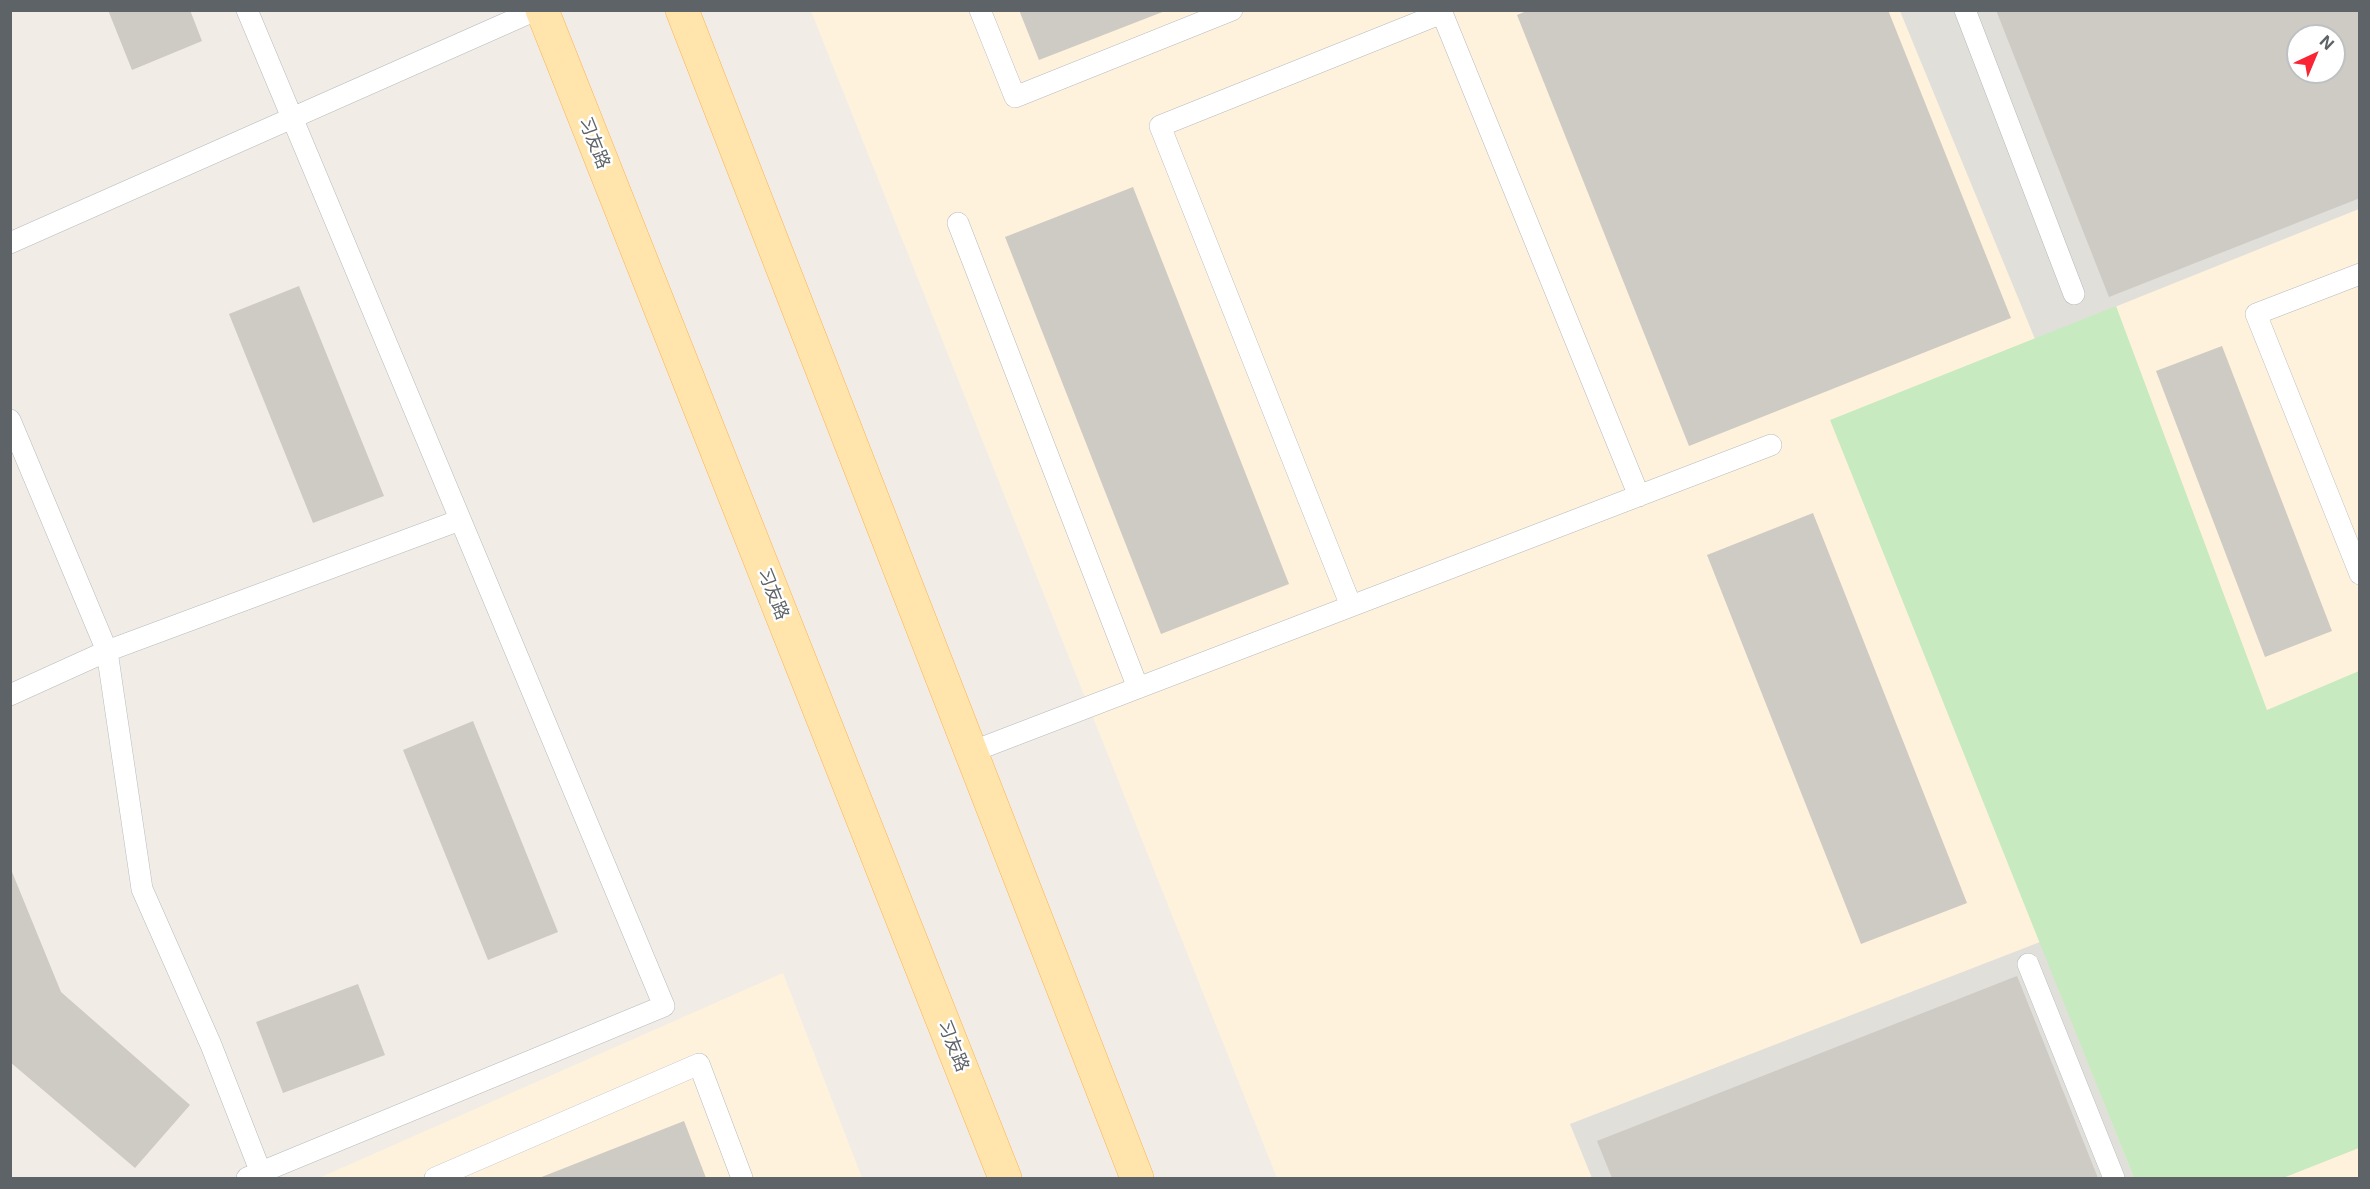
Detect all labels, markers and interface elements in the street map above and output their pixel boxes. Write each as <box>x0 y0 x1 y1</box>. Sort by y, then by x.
north arrow <box>2286 24 2346 84</box>
text: N <box>2316 31 2338 54</box>
street label: 习友路 <box>574 114 614 172</box>
street label: 习友路 <box>753 565 793 623</box>
street label: 习友路 <box>933 1017 973 1075</box>

